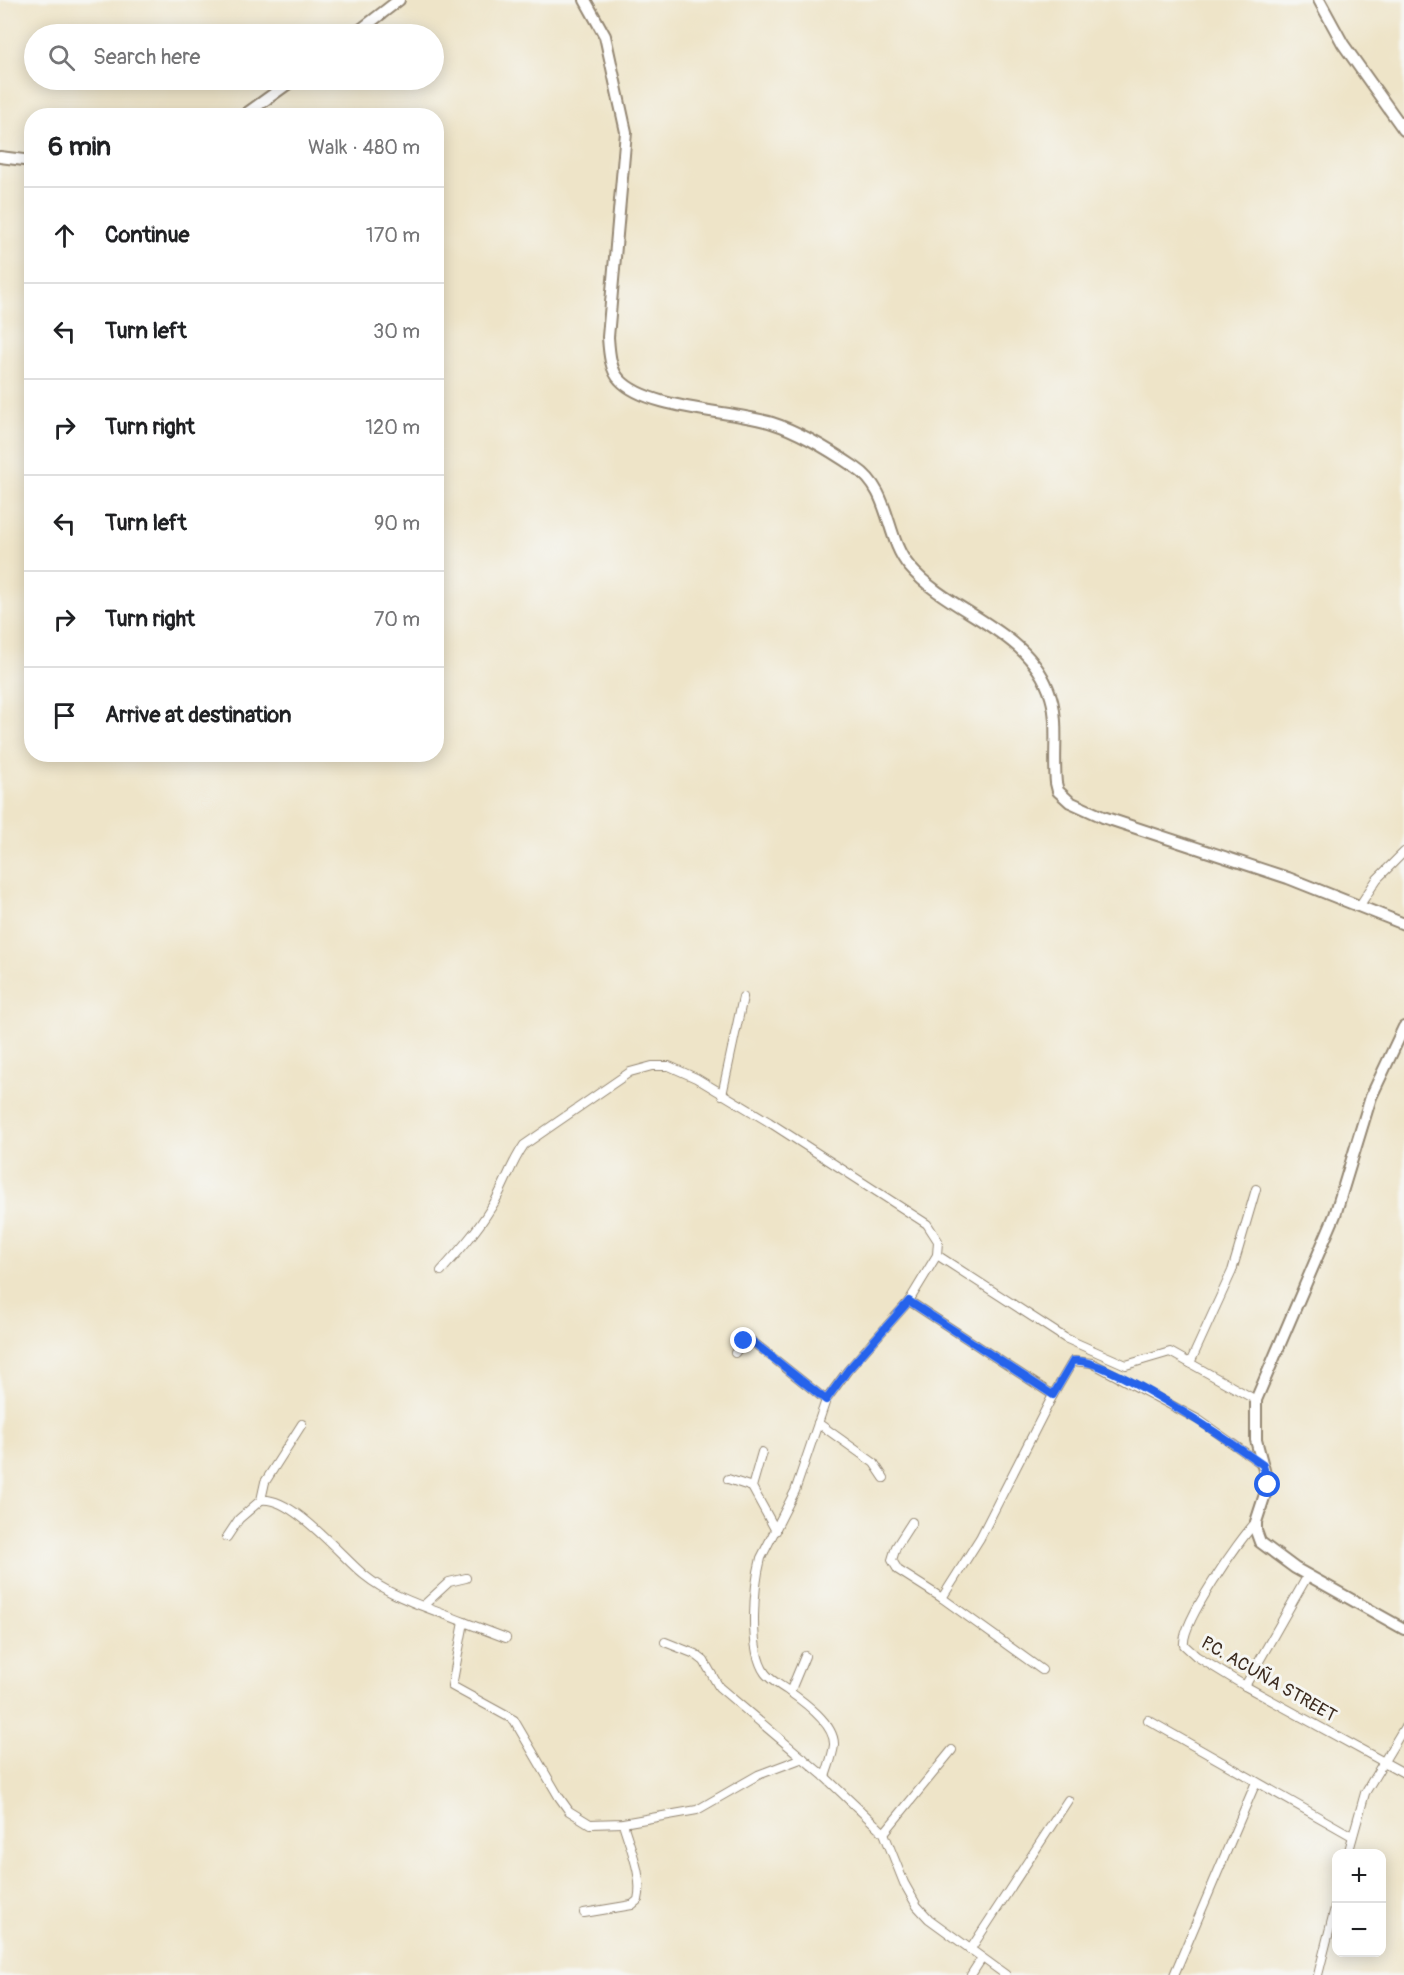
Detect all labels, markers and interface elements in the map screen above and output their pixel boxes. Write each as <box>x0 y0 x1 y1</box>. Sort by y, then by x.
search box <box>24 24 444 90</box>
icon: search <box>45 41 78 74</box>
text: Search here <box>93 43 200 71</box>
text: 6 min <box>48 131 111 163</box>
text: Walk · 480 m <box>308 135 420 160</box>
icon: ahead <box>48 219 81 252</box>
text: Continue <box>105 221 189 249</box>
text: 170 m <box>366 223 420 248</box>
icon: left <box>48 315 81 348</box>
text: Turn left <box>105 317 187 345</box>
text: 30 m <box>373 319 420 344</box>
icon: right <box>48 411 81 444</box>
text: Turn right <box>105 413 195 441</box>
text: 120 m <box>365 415 420 440</box>
icon: left <box>48 507 81 540</box>
text: Turn left <box>105 509 187 537</box>
text: 90 m <box>374 511 420 536</box>
icon: right <box>48 603 81 636</box>
text: Turn right <box>105 605 195 633</box>
text: 70 m <box>374 607 420 632</box>
icon: arrive <box>48 699 81 732</box>
text: Arrive at destination <box>105 701 291 729</box>
route end <box>730 1327 756 1353</box>
route start <box>1254 1471 1280 1497</box>
street label: P.C. ACUÑA STREET <box>1197 1631 1341 1728</box>
map controls <box>1332 1849 1386 1957</box>
button: + <box>1332 1849 1386 1903</box>
button: − <box>1332 1903 1386 1957</box>

